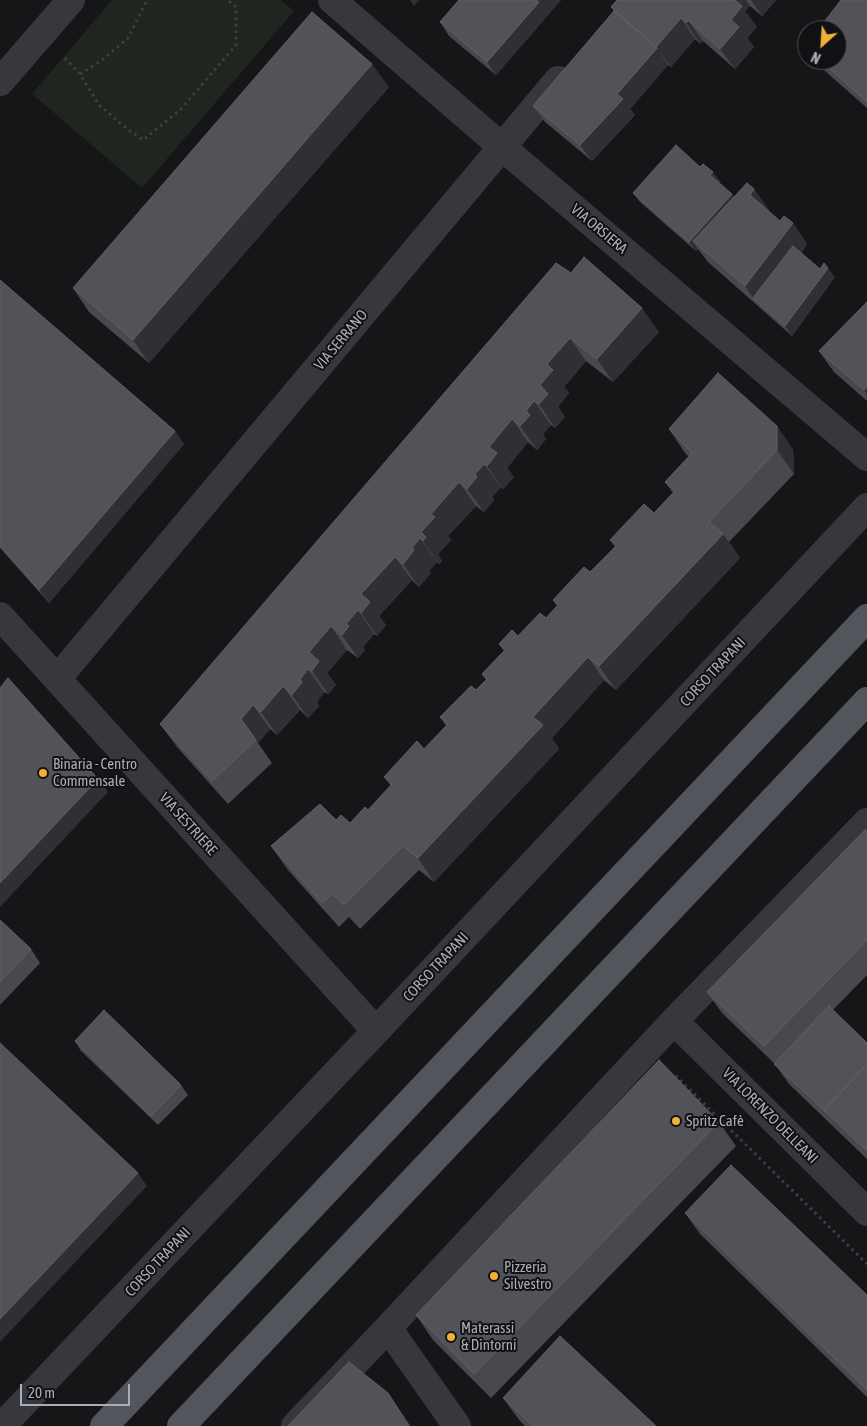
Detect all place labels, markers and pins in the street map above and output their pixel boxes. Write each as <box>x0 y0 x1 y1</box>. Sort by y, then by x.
place label: Binaria - Centro Commensale <box>53 755 137 790</box>
marker: Binaria - Centro Commensale <box>37 767 49 779</box>
place label: Spritz Cafè <box>686 1112 744 1130</box>
marker: Spritz Cafè <box>670 1115 682 1127</box>
place label: Pizzeria Silvestro <box>504 1258 552 1293</box>
marker: Pizzeria Silvestro <box>488 1270 500 1282</box>
place label: Materassi & Dintorni <box>461 1319 516 1354</box>
marker: Materassi & Dintorni <box>445 1331 457 1343</box>

